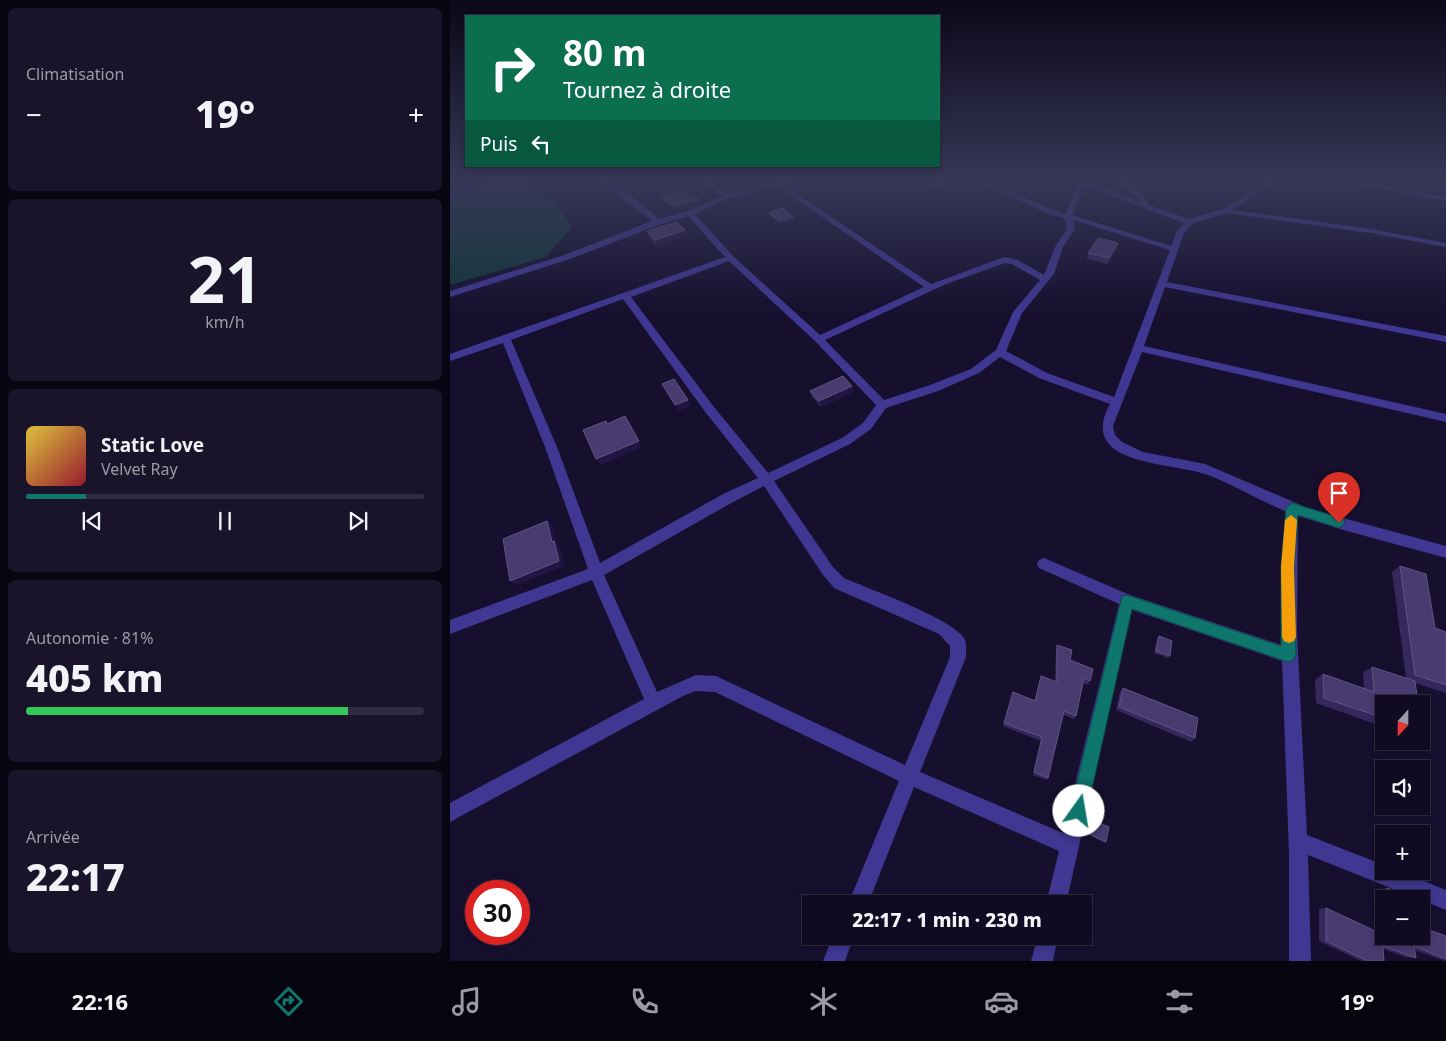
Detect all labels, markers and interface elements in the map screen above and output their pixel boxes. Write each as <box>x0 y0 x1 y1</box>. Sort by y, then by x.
text: 80 m <box>563 29 646 76</box>
icon: right <box>480 35 545 100</box>
text: Climatisation <box>26 63 124 85</box>
text: Tournez à droite <box>563 74 731 104</box>
text: 19° <box>195 87 255 139</box>
text: − <box>26 95 42 133</box>
text: + <box>408 95 424 133</box>
icon: left <box>527 130 555 158</box>
text: Puis <box>480 131 517 157</box>
text: 21 <box>188 234 262 322</box>
text: km/h <box>205 311 245 333</box>
text: Static Love <box>101 432 204 458</box>
text: Velvet Ray <box>101 458 178 480</box>
pin <box>1318 472 1360 523</box>
icon: arrive <box>1325 479 1353 507</box>
icon: previous <box>78 507 106 535</box>
icon: pause <box>211 507 239 535</box>
icon: next <box>344 507 372 535</box>
text: Autonomie · 81% <box>26 627 153 649</box>
text: 405 km <box>26 651 164 703</box>
north arrow <box>1375 695 1430 750</box>
map controls <box>1375 695 1430 945</box>
button: sound <box>1375 760 1430 815</box>
position arrow <box>1052 784 1104 836</box>
button: + <box>1375 825 1430 880</box>
text: Arrivée <box>26 826 80 848</box>
text: 22:17 <box>26 850 125 902</box>
speed limit sign: 30 <box>465 880 530 945</box>
button: − <box>1375 890 1430 945</box>
text: 22:17 · 1 min · 230 m <box>852 907 1042 933</box>
icon: directions <box>271 984 306 1019</box>
icon: music <box>449 984 484 1019</box>
icon: phone <box>627 984 662 1019</box>
icon: climate <box>806 984 841 1019</box>
icon: car <box>984 984 1019 1019</box>
icon: filters <box>1162 984 1197 1019</box>
text: 22:16 <box>72 986 128 1016</box>
text: 19° <box>1340 986 1374 1016</box>

